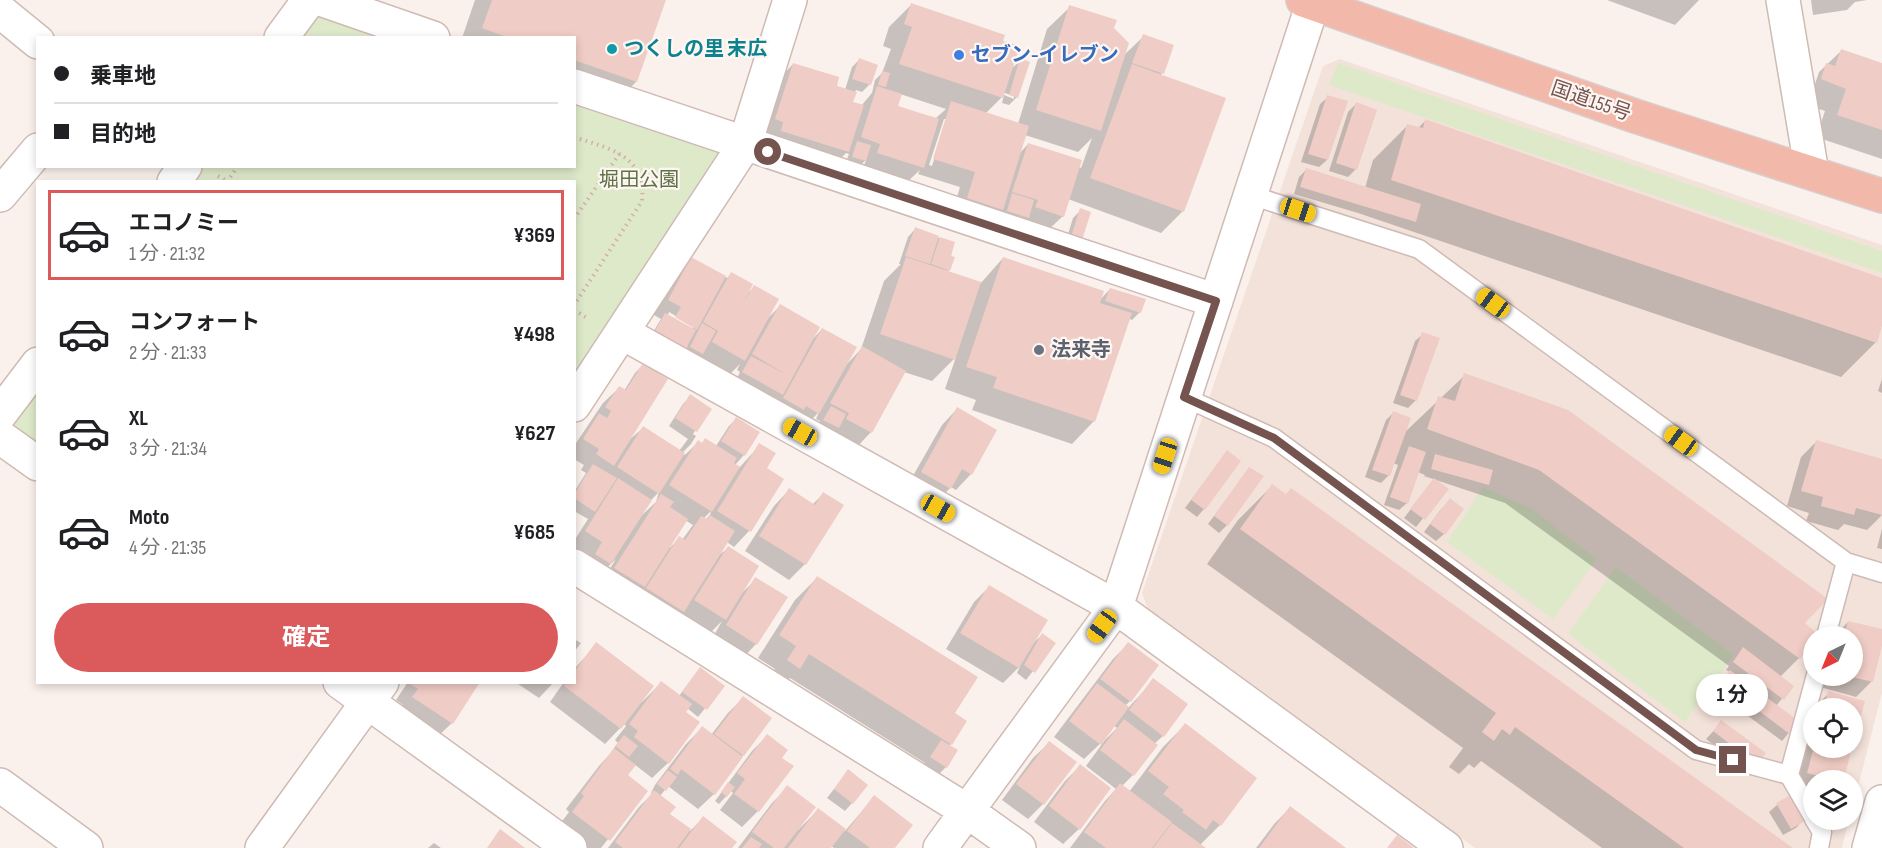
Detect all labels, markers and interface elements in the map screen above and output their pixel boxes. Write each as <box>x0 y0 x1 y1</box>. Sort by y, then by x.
place label: つくしの里 末広 <box>624 37 767 61</box>
marker: つくしの里 末広 <box>605 42 619 56</box>
place label: セブン-イレブン <box>971 43 1119 67</box>
marker: セブン-イレブン <box>952 48 966 62</box>
text: 乗車地 <box>90 63 156 90</box>
street label: 国道155号 <box>1548 76 1634 126</box>
text: 目的地 <box>90 121 156 148</box>
route start <box>754 138 781 165</box>
park label: 堀田公園 <box>599 168 679 192</box>
car <box>1278 196 1318 224</box>
icon: car <box>57 208 111 262</box>
text: エコノミー <box>129 210 239 237</box>
text: ¥369 <box>513 222 555 249</box>
text: 1 分 · 21:32 <box>129 242 205 266</box>
car <box>1473 285 1513 321</box>
icon: car <box>57 307 111 361</box>
text: コンフォート <box>129 309 260 336</box>
text: ¥498 <box>513 321 555 348</box>
place label: 法来寺 <box>1051 338 1111 362</box>
text: 2 分 · 21:33 <box>129 341 207 365</box>
marker: 法来寺 <box>1032 343 1046 357</box>
text: XL <box>129 405 148 432</box>
icon: car <box>57 406 111 460</box>
car <box>780 415 820 449</box>
text: ¥627 <box>514 420 555 447</box>
car <box>1661 423 1701 459</box>
car <box>1151 436 1179 476</box>
text: 3 分 · 21:34 <box>129 437 207 461</box>
car <box>918 491 958 525</box>
text: Moto <box>129 504 169 531</box>
icon: car <box>57 505 111 559</box>
text: ¥685 <box>513 519 555 546</box>
text: 4 分 · 21:35 <box>129 536 206 560</box>
button: 確定 <box>54 603 558 672</box>
car <box>1084 606 1120 646</box>
north arrow <box>1803 626 1863 686</box>
map controls <box>1803 626 1863 830</box>
callout: 1 分 <box>1697 673 1769 715</box>
text: 1 分 <box>1717 683 1747 707</box>
button: locate <box>1803 698 1863 758</box>
route end <box>1719 746 1746 773</box>
button: layers <box>1803 770 1863 830</box>

